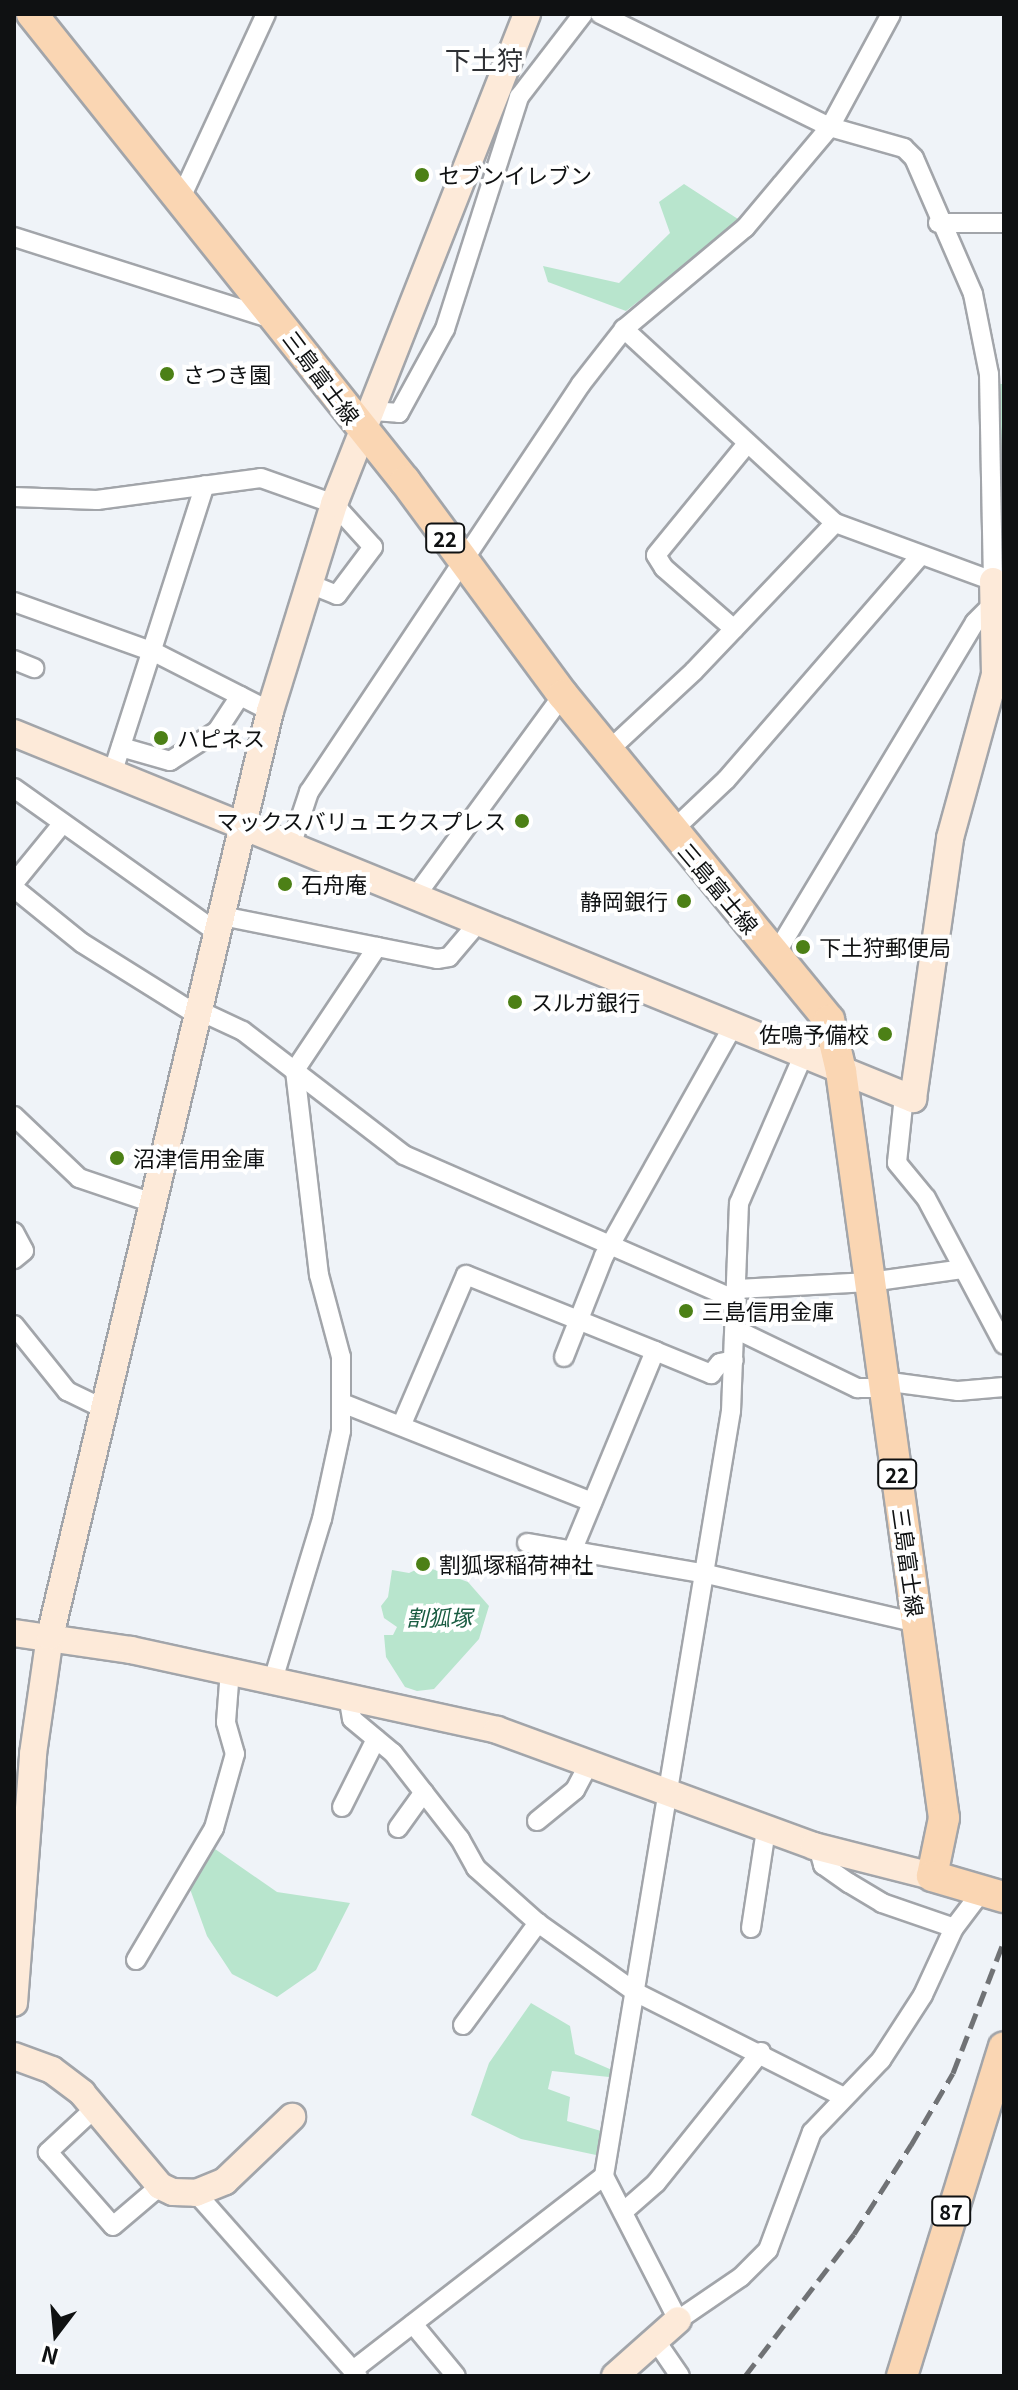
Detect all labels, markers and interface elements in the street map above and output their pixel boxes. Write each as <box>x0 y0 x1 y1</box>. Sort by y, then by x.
district label: 下土狩 <box>445 43 523 75</box>
place label: セブンイレブン <box>438 162 592 188</box>
marker: セブンイレブン <box>413 166 431 184</box>
street label: 三島富士線 <box>278 325 366 429</box>
place label: さつき園 <box>183 361 271 387</box>
marker: さつき園 <box>158 365 176 383</box>
road number: 22 <box>425 522 465 554</box>
place label: ハピネス <box>177 725 265 751</box>
marker: ハピネス <box>152 729 170 747</box>
place label: マックスバリュ エクスプレス <box>215 808 506 834</box>
marker: マックスバリュ エクスプレス <box>513 812 531 830</box>
street label: 三島富士線 <box>674 837 764 939</box>
place label: 石舟庵 <box>301 871 367 897</box>
marker: 石舟庵 <box>276 875 294 893</box>
place label: 静岡銀行 <box>580 888 668 914</box>
marker: 静岡銀行 <box>675 892 693 910</box>
place label: 下土狩郵便局 <box>819 934 951 960</box>
marker: 下土狩郵便局 <box>794 938 812 956</box>
place label: スルガ銀行 <box>531 989 641 1015</box>
marker: スルガ銀行 <box>506 993 524 1011</box>
place label: 佐鳴予備校 <box>759 1021 869 1047</box>
marker: 佐鳴予備校 <box>876 1025 894 1043</box>
place label: 沼津信用金庫 <box>133 1145 265 1171</box>
marker: 沼津信用金庫 <box>108 1149 126 1167</box>
place label: 三島信用金庫 <box>702 1298 834 1324</box>
marker: 三島信用金庫 <box>677 1302 695 1320</box>
road number: 22 <box>877 1458 917 1490</box>
street label: 三島富士線 <box>888 1506 930 1618</box>
place label: 割狐塚稲荷神社 <box>439 1551 593 1577</box>
marker: 割狐塚稲荷神社 <box>414 1555 432 1573</box>
park label: 割狐塚 <box>406 1604 472 1630</box>
road number: 87 <box>931 2195 971 2227</box>
north arrow <box>16 2294 96 2374</box>
text: N <box>37 2339 62 2375</box>

